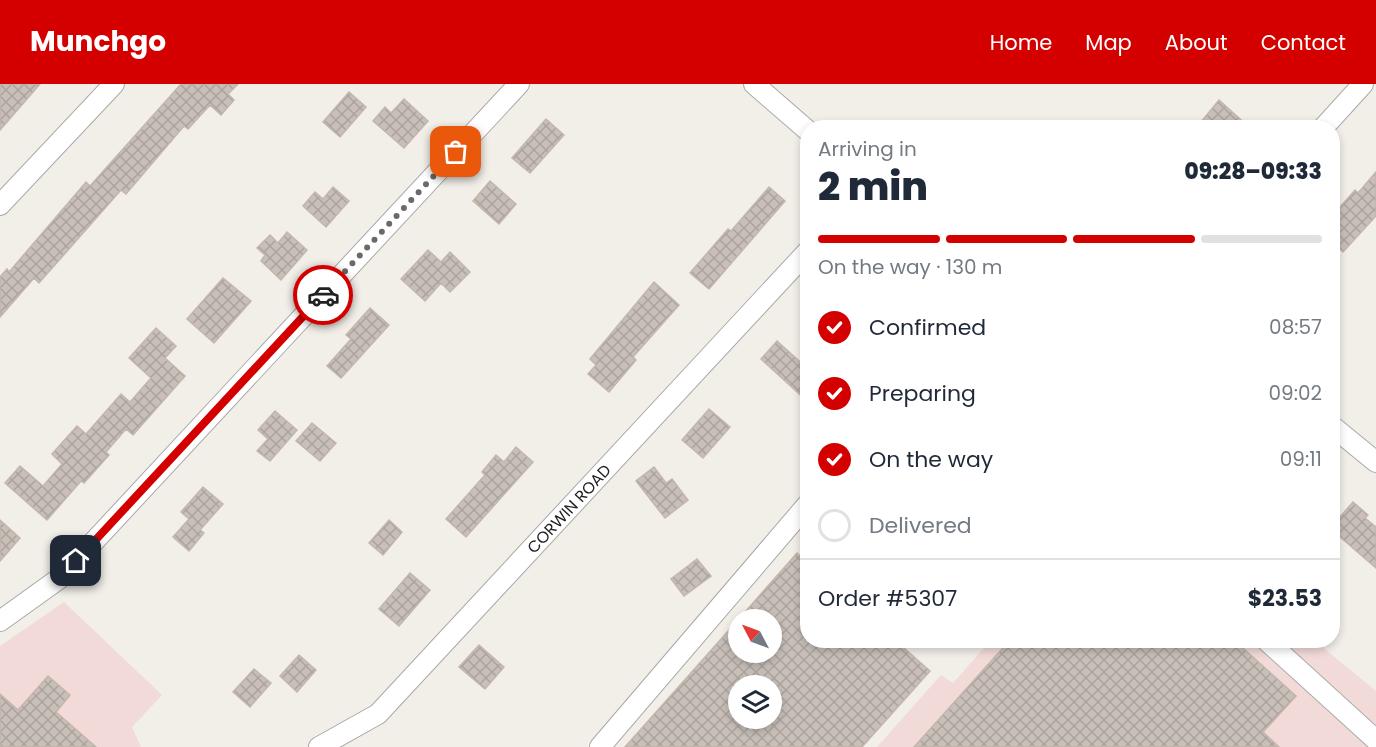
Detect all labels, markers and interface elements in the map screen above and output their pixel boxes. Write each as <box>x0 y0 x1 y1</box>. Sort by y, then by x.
text: Munchgo <box>30 22 166 61</box>
text: Home <box>990 28 1052 57</box>
text: Map <box>1085 28 1132 57</box>
text: About <box>1165 28 1228 57</box>
text: Contact <box>1261 28 1346 57</box>
pin <box>430 126 481 177</box>
icon: bag <box>439 135 472 168</box>
text: Arriving in <box>818 135 917 163</box>
text: 09:28–09:33 <box>1184 156 1322 187</box>
text: 2 min <box>818 159 928 214</box>
text: On the way · 130 m <box>818 253 1002 281</box>
courier <box>293 265 353 325</box>
icon: car <box>307 279 340 312</box>
icon: check <box>818 311 851 344</box>
text: Confirmed <box>869 312 986 343</box>
text: 08:57 <box>1269 313 1322 341</box>
icon: check <box>818 377 851 410</box>
text: Preparing <box>869 378 976 409</box>
text: 09:02 <box>1269 379 1322 407</box>
icon: check <box>818 443 851 476</box>
text: On the way <box>869 444 993 475</box>
text: 09:11 <box>1280 445 1322 473</box>
street label: CORWIN ROAD <box>522 459 616 559</box>
text: Delivered <box>869 510 972 541</box>
pin <box>50 535 101 586</box>
icon: home <box>59 544 92 577</box>
text: Order #5307 <box>818 583 957 614</box>
text: $23.53 <box>1248 583 1322 614</box>
north arrow <box>728 609 782 663</box>
map controls <box>728 609 782 729</box>
button: layers <box>728 675 782 729</box>

